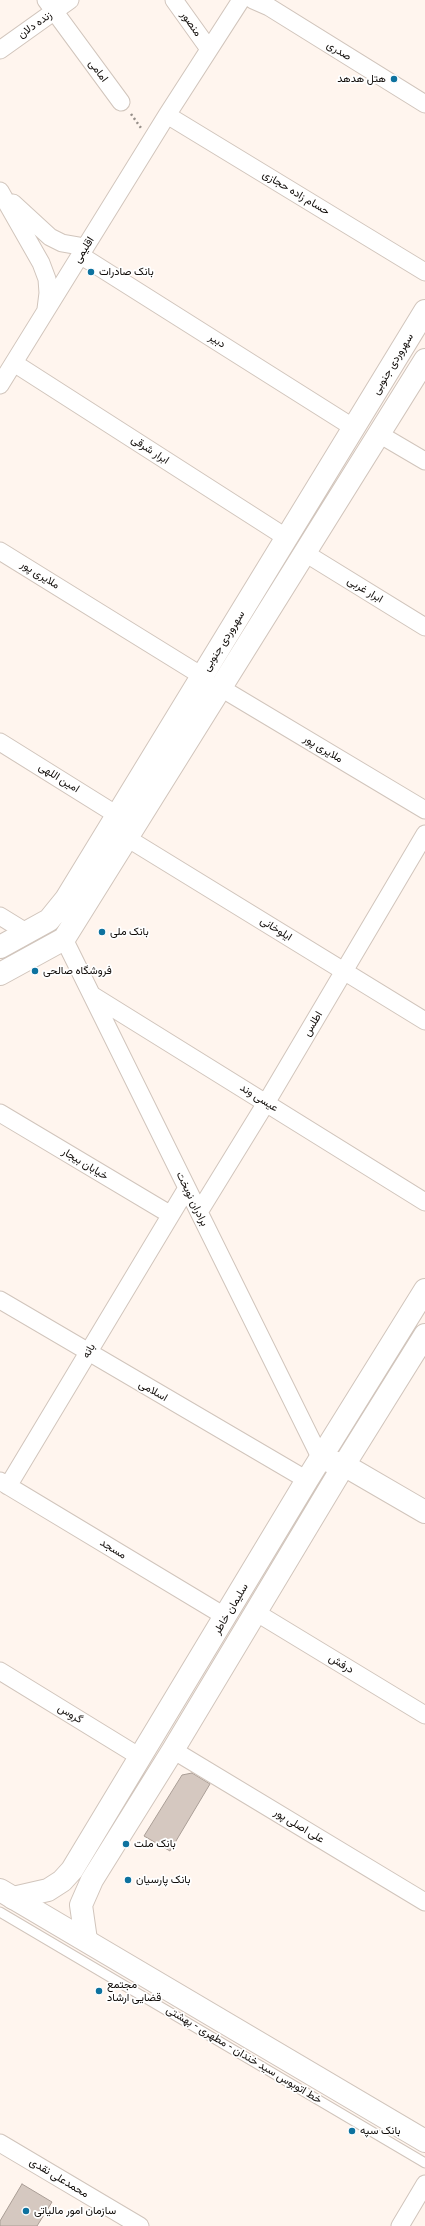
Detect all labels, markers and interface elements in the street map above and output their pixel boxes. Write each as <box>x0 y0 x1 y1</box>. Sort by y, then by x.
street label: زنده دلان <box>15 9 55 41</box>
street label: منصور <box>178 9 204 39</box>
street label: صدری <box>324 38 354 64</box>
street label: امامی <box>85 57 111 85</box>
place label: هتل هدهد <box>337 72 386 86</box>
marker: هتل هدهد <box>389 74 399 84</box>
street label: حسام زاده حجازی <box>260 168 332 218</box>
street label: اقلیمی <box>71 234 97 266</box>
place label: بانک صادرات <box>99 265 154 279</box>
marker: بانک صادرات <box>86 267 96 277</box>
street label: دبیر <box>206 331 228 351</box>
street label: سهروردی جنوبی <box>370 331 416 397</box>
street label: ابرار شرقی <box>129 433 171 467</box>
street label: ملایری پور <box>18 558 62 592</box>
street label: ابرار غربی <box>345 574 385 606</box>
street label: سهروردی جنوبی <box>200 608 248 674</box>
street label: ملایری پور <box>301 732 345 766</box>
street label: امین اللهی <box>36 760 82 796</box>
street label: ایلوخانی <box>258 914 294 944</box>
place label: بانک ملی <box>110 925 149 939</box>
marker: بانک ملی <box>97 927 107 937</box>
place label: فروشگاه صالحی <box>43 964 112 978</box>
marker: فروشگاه صالحی <box>30 966 40 976</box>
street label: اطلس <box>300 1009 326 1039</box>
street label: عیسی وند <box>237 1081 281 1115</box>
street label: خیابان بیجار <box>59 1145 111 1183</box>
street label: برادران نوبخت <box>173 1170 211 1228</box>
street label: بانه <box>79 1341 99 1361</box>
street label: اسلامی <box>136 1378 170 1404</box>
street label: مسجد <box>97 1536 129 1562</box>
street label: سلیمان خاطر <box>211 1581 251 1637</box>
street label: درفش <box>326 1651 356 1677</box>
street label: گروس <box>55 1701 85 1727</box>
street label: علی اصلی پور <box>271 1806 327 1846</box>
place label: بانک ملت <box>134 1837 176 1851</box>
marker: بانک ملت <box>121 1839 131 1849</box>
place label: بانک پارسیان <box>136 1873 190 1887</box>
marker: بانک پارسیان <box>123 1875 133 1885</box>
place label: مجتمع قضایی ارشاد <box>107 1978 161 2004</box>
marker: مجتمع قضایی ارشاد <box>94 1986 104 1996</box>
street label: خط اتوبوس سید خندان - مطهری - بهشتی <box>164 2003 324 2107</box>
place label: بانک سپه <box>360 2124 401 2138</box>
marker: بانک سپه <box>347 2126 357 2136</box>
street label: محمدعلی نقدی <box>27 2155 91 2201</box>
place label: سازمان امور مالیاتی <box>34 2204 116 2218</box>
marker: سازمان امور مالیاتی <box>21 2206 31 2216</box>

